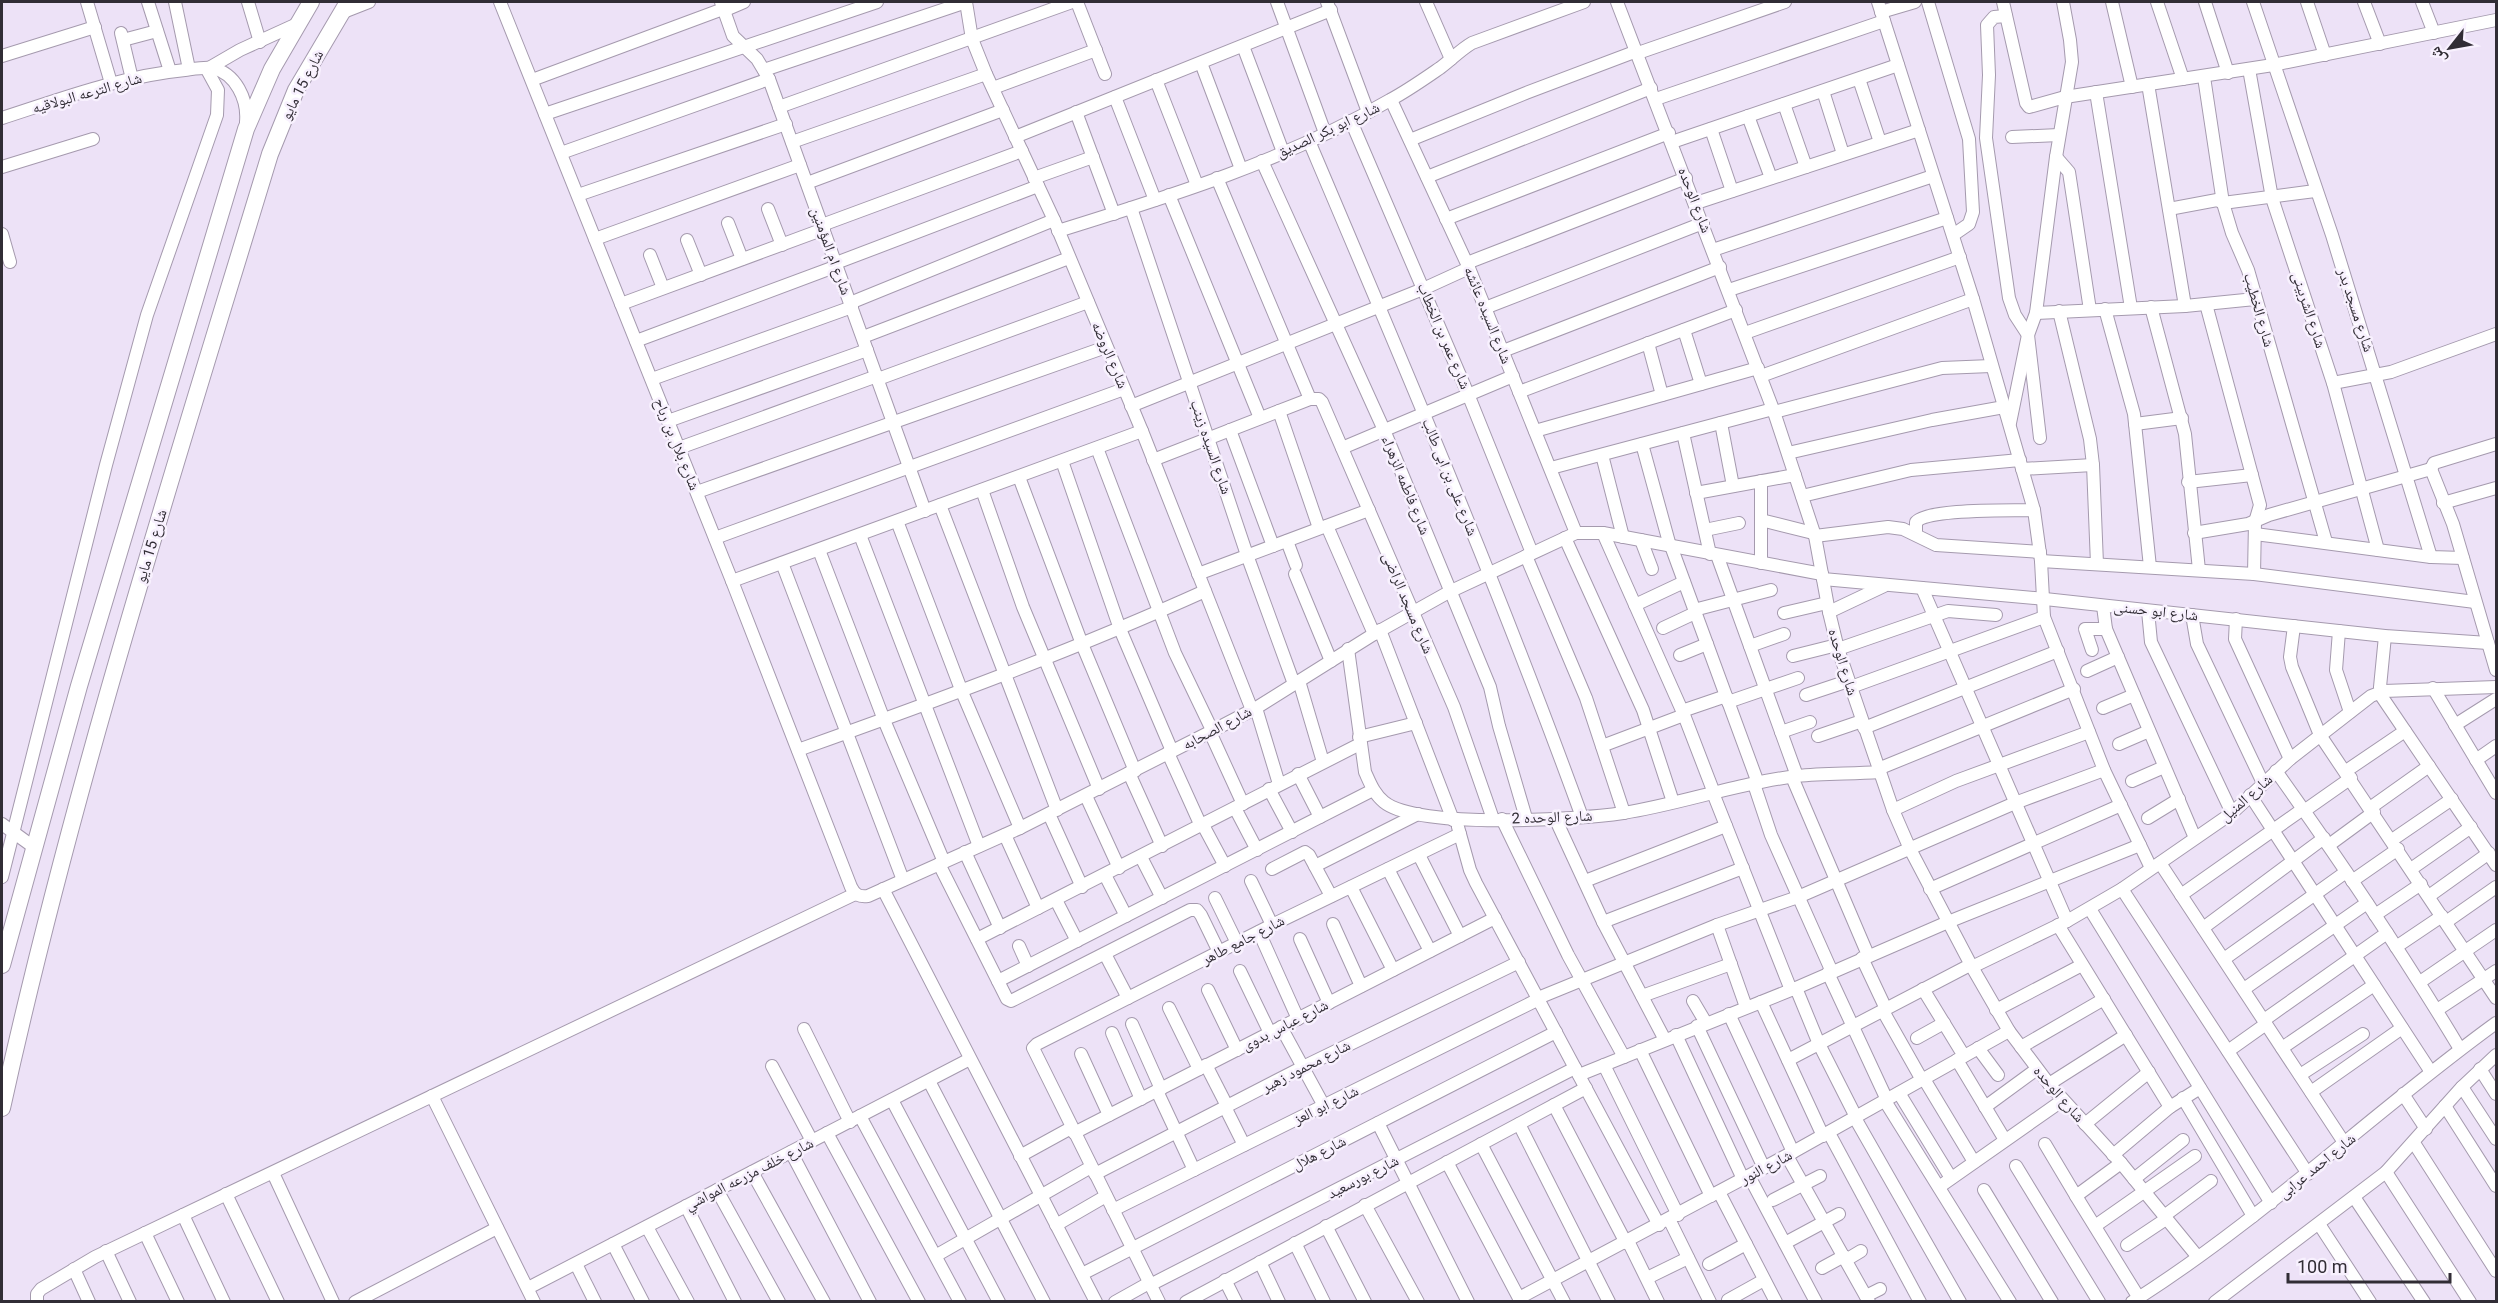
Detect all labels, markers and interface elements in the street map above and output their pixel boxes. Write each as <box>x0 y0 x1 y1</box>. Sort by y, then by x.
north arrow <box>2420 18 2480 78</box>
text: ش <box>2425 43 2450 68</box>
street label: شارع 15 مايو <box>277 47 328 123</box>
street label: شارع الترعه البولاقيه <box>30 69 144 118</box>
street label: شارع ابو بكر الصديق <box>1274 98 1383 163</box>
street label: شارع الوحده <box>1673 165 1716 236</box>
street label: شارع ام المؤمنين <box>806 205 855 298</box>
street label: شارع السيده عائشه <box>1459 264 1516 367</box>
street label: شارع مسجد بدر <box>2333 265 2378 355</box>
street label: شارع الشربينى <box>2287 270 2330 351</box>
street label: شارع الخطيب <box>2239 271 2278 349</box>
street label: شارع عمر بن الخطاب <box>1413 280 1475 392</box>
street label: شارع الروضه <box>1087 319 1132 392</box>
street label: شارع بلال بن رباح <box>649 395 704 493</box>
street label: شارع السيده زينب <box>1185 397 1236 497</box>
street label: شارع على بن ابى طالب <box>1417 416 1482 539</box>
street label: شارع فاطمه الزهراء <box>1377 433 1434 538</box>
street label: شارع 15 مايو <box>131 507 172 585</box>
street label: شارع مسجد الراضى <box>1378 550 1437 657</box>
street label: شارع ابو حسنى <box>2113 598 2199 625</box>
street label: شارع الوحده <box>1823 626 1862 698</box>
street label: شارع الصحابه <box>1180 702 1255 755</box>
street label: شارع المنيل <box>2216 770 2277 826</box>
street label: شارع الوحده 2 <box>1511 807 1593 828</box>
street label: شارع جامع طاهر <box>1198 911 1288 970</box>
street label: شارع عباس بدوى <box>1239 995 1332 1055</box>
street label: شارع محمود زهير <box>1258 1036 1354 1097</box>
street label: شارع الوحده <box>2029 1062 2088 1127</box>
street label: شارع ابو العز <box>1290 1082 1362 1130</box>
street label: شارع احمد عرابى <box>2275 1129 2360 1203</box>
street label: شارع هلال <box>1289 1132 1349 1175</box>
street label: شارع خلف مزرعه المواشي <box>682 1134 818 1217</box>
street label: شارع النور <box>1736 1146 1796 1189</box>
street label: شارع بورسعيد <box>1324 1151 1402 1204</box>
scale bar <box>2288 1246 2450 1284</box>
text: 100 m <box>2297 1256 2348 1277</box>

